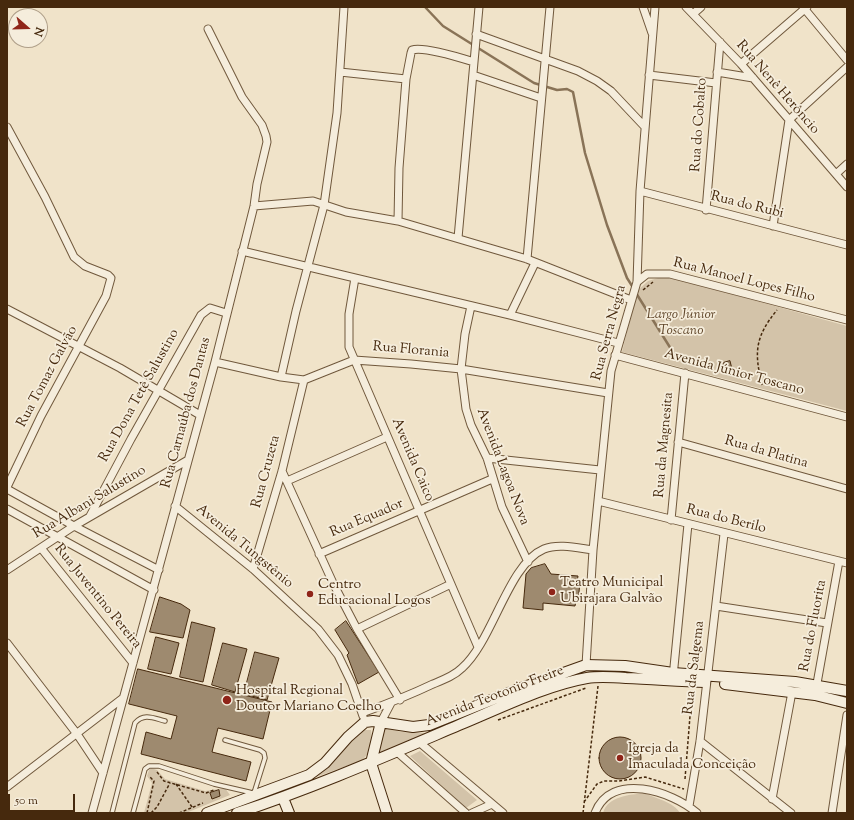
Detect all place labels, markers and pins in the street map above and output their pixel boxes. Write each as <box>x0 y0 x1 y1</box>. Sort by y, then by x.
place label: Teatro Municipal Ubirajara Galvão <box>560 576 663 608</box>
place label: Centro Educacional Logos <box>318 578 430 610</box>
marker: Teatro Municipal Ubirajara Galvão <box>547 587 557 597</box>
marker: Centro Educacional Logos <box>305 589 315 599</box>
place label: Hospital Regional Doutor Mariano Coelho <box>236 684 382 716</box>
marker: Hospital Regional Doutor Mariano Coelho <box>221 694 233 706</box>
place label: Igreja da Imaculada Conceição <box>628 742 756 774</box>
marker: Igreja da Imaculada Conceição <box>615 753 625 763</box>

